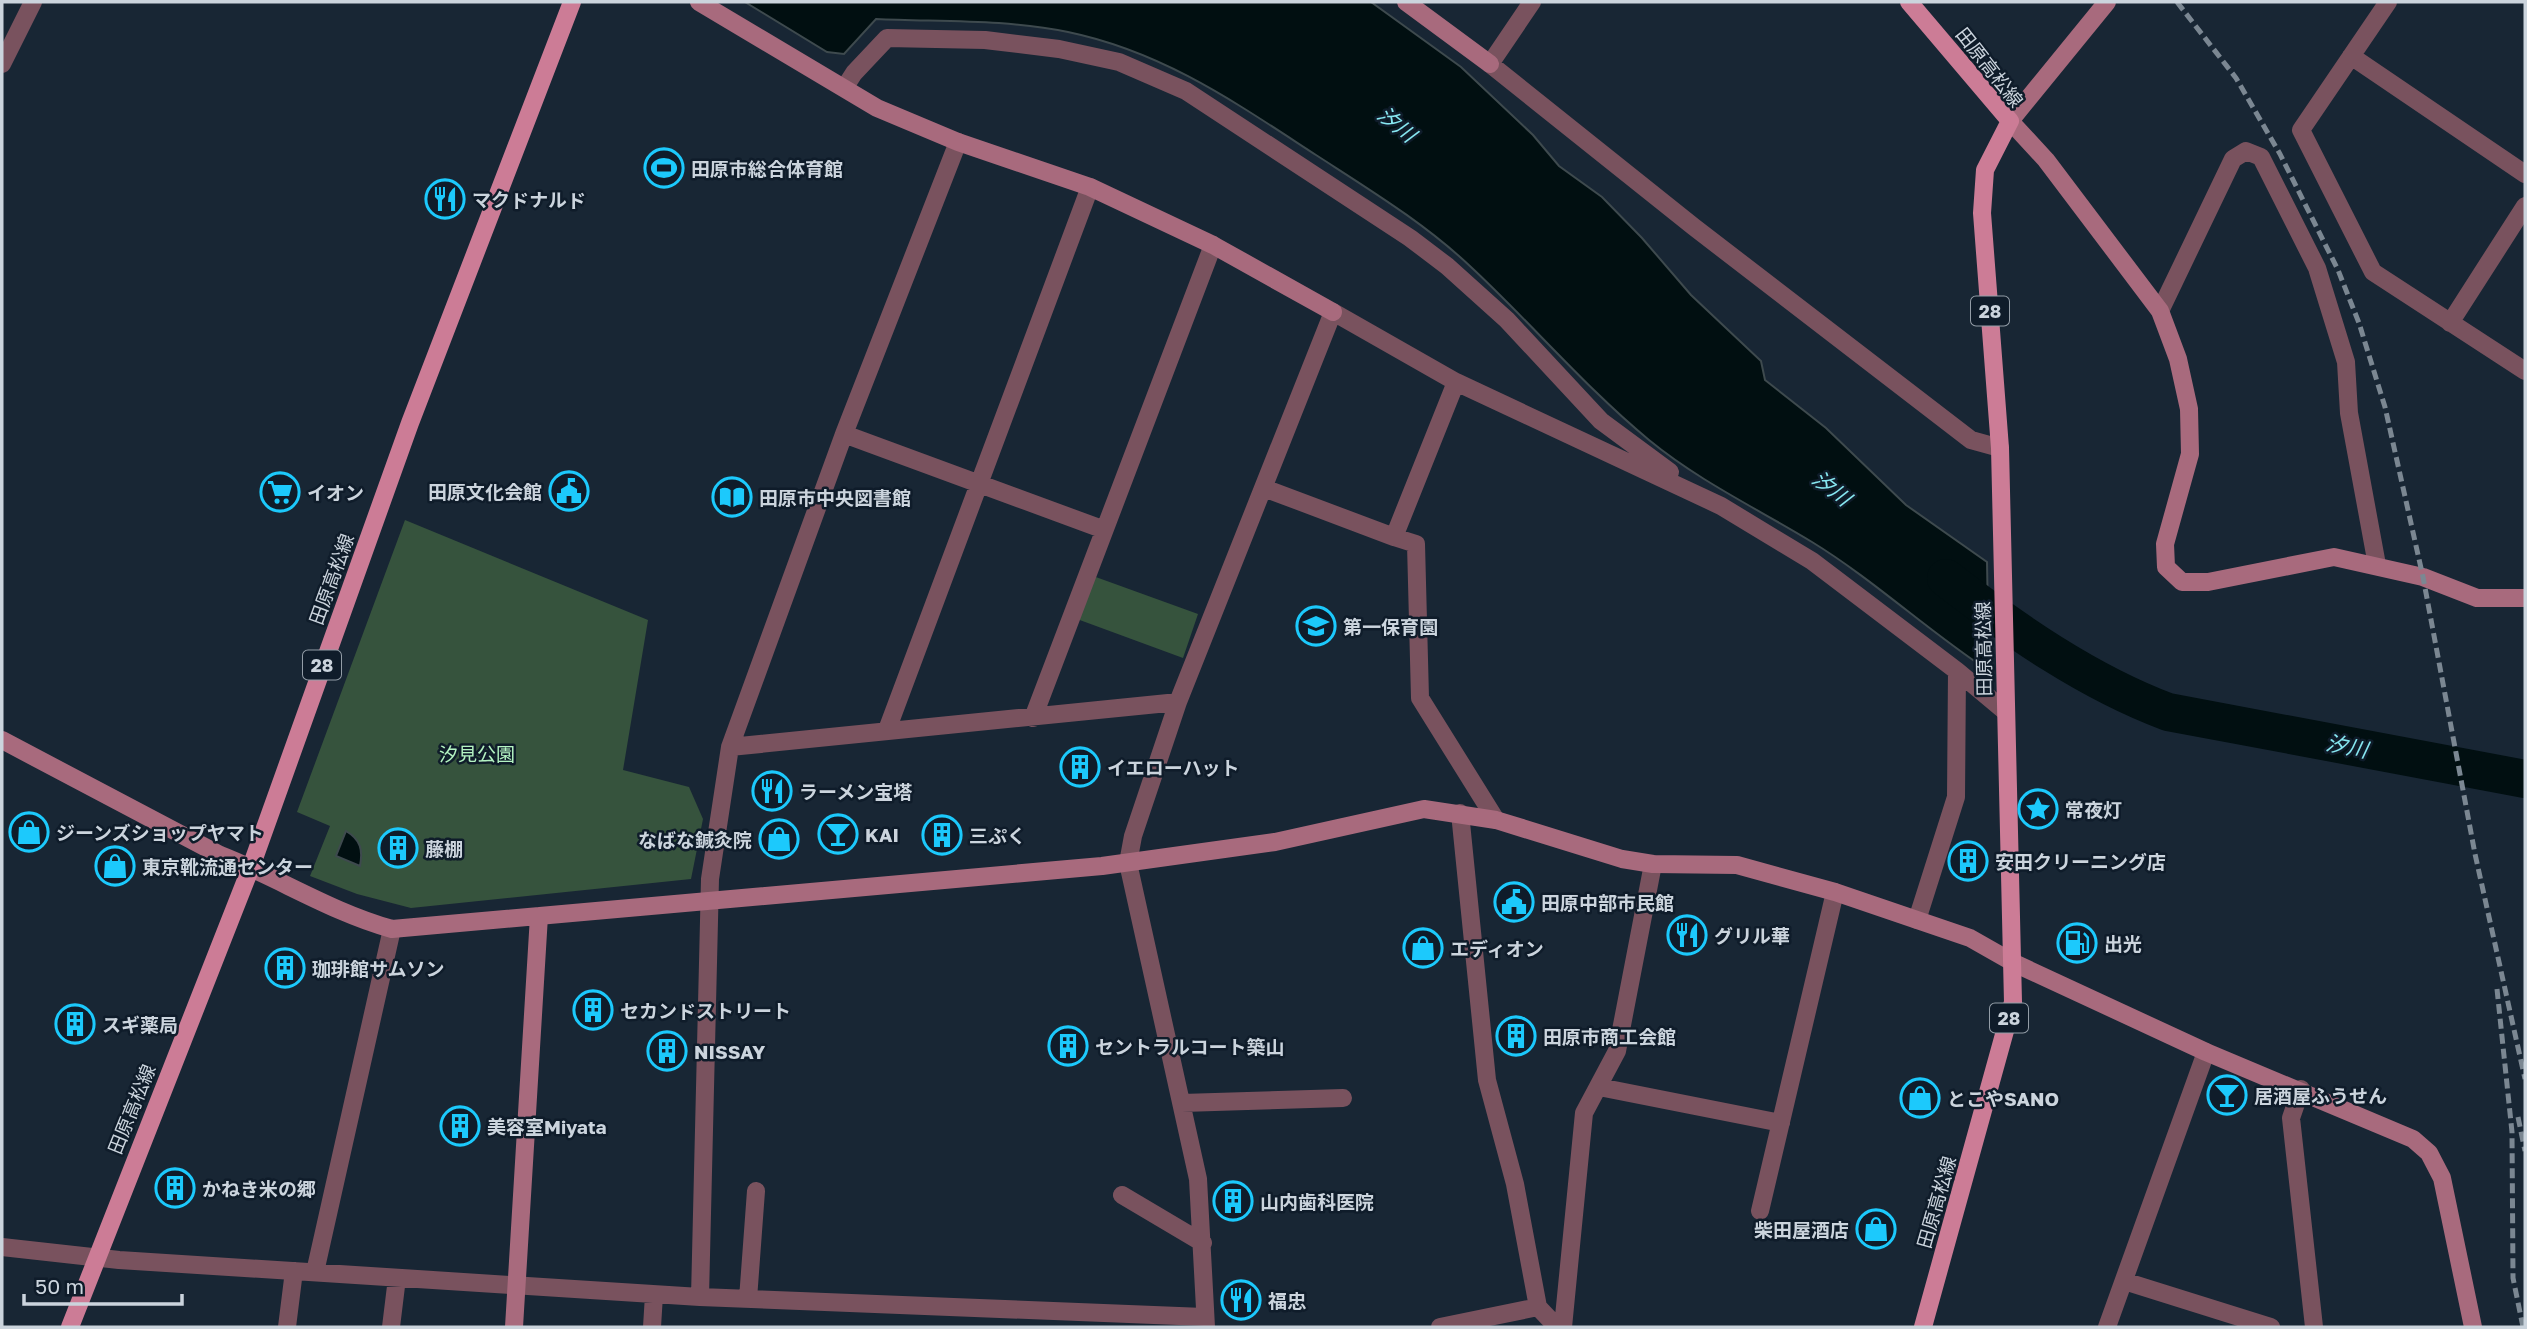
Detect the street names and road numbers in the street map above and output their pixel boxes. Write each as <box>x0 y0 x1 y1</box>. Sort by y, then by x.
street label: 田原高松線 <box>1952 22 2028 112</box>
road number: 28 <box>1971 296 2009 326</box>
street label: 田原高松線 <box>304 530 358 628</box>
street label: 田原高松線 <box>1971 601 1995 697</box>
road number: 28 <box>303 650 341 680</box>
road number: 28 <box>1990 1003 2028 1032</box>
street label: 田原高松線 <box>103 1061 159 1157</box>
street label: 田原高松線 <box>1912 1153 1960 1251</box>

